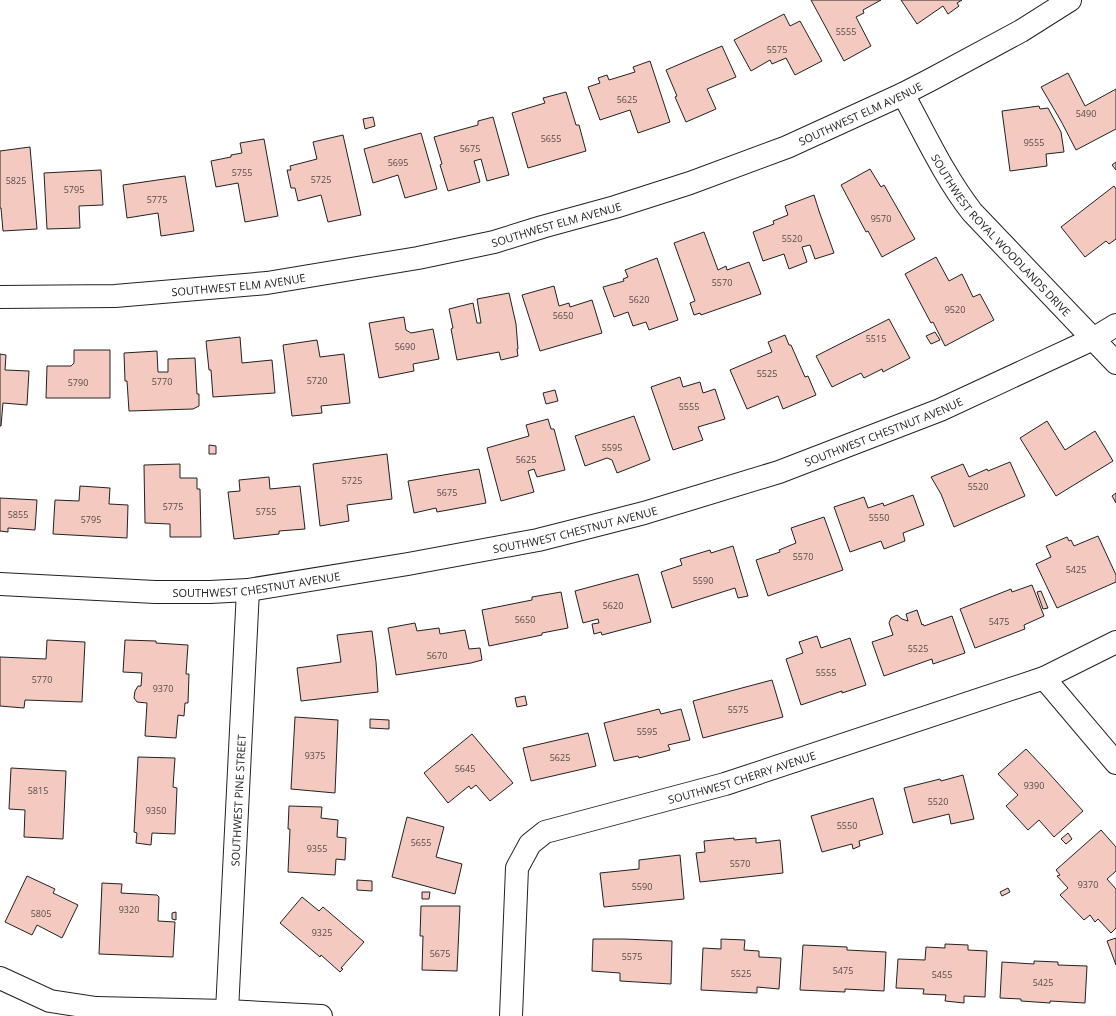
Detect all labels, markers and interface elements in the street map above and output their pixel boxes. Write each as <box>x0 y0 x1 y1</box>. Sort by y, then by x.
house number: 5555 <box>836 25 856 38</box>
house number: 5575 <box>767 43 787 56</box>
street label: SOUTHWEST ELM AVENUE <box>796 78 925 148</box>
house number: 5625 <box>617 93 637 106</box>
house number: 5490 <box>1076 107 1096 120</box>
house number: 5655 <box>541 132 561 145</box>
house number: 9555 <box>1024 136 1044 149</box>
house number: 5675 <box>460 142 480 155</box>
street label: SOUTHWEST ROYAL WOODLANDS DRIVE <box>929 151 1074 319</box>
house number: 5695 <box>388 156 408 169</box>
house number: 5755 <box>232 166 252 179</box>
house number: 5725 <box>311 173 331 186</box>
house number: 5825 <box>6 174 26 187</box>
house number: 5795 <box>64 183 84 196</box>
house number: 5775 <box>147 193 167 206</box>
street label: SOUTHWEST ELM AVENUE <box>489 198 623 250</box>
house number: 9570 <box>871 212 891 225</box>
house number: 5520 <box>782 232 802 245</box>
street label: SOUTHWEST ELM AVENUE <box>171 269 307 299</box>
house number: 5570 <box>712 276 732 289</box>
house number: 5620 <box>629 293 649 306</box>
house number: 9520 <box>945 303 965 316</box>
house number: 5650 <box>553 309 573 322</box>
house number: 5515 <box>866 332 886 345</box>
house number: 5690 <box>395 340 415 353</box>
house number: 5525 <box>757 367 777 380</box>
house number: 5720 <box>307 374 327 387</box>
house number: 5770 <box>152 375 172 388</box>
house number: 5790 <box>68 376 88 389</box>
street label: SOUTHWEST CHESTNUT AVENUE <box>802 393 965 469</box>
house number: 5555 <box>679 400 699 413</box>
house number: 5595 <box>602 441 622 454</box>
house number: 5625 <box>516 453 536 466</box>
house number: 5725 <box>342 474 362 487</box>
house number: 5520 <box>968 480 988 493</box>
house number: 5675 <box>437 486 457 499</box>
house number: 5775 <box>163 500 183 513</box>
street label: SOUTHWEST CHESTNUT AVENUE <box>491 502 659 556</box>
house number: 5755 <box>256 505 276 518</box>
house number: 5855 <box>8 508 28 521</box>
house number: 5550 <box>869 511 889 524</box>
house number: 5795 <box>81 513 101 526</box>
house number: 5570 <box>793 550 813 563</box>
house number: 5425 <box>1066 563 1086 576</box>
street label: SOUTHWEST CHESTNUT AVENUE <box>172 568 341 600</box>
house number: 5590 <box>693 574 713 587</box>
house number: 5620 <box>603 599 623 612</box>
house number: 5650 <box>515 613 535 626</box>
house number: 5475 <box>989 615 1009 628</box>
house number: 5525 <box>908 642 928 655</box>
house number: 5670 <box>427 649 447 662</box>
house number: 5555 <box>816 666 836 679</box>
house number: 5770 <box>32 673 52 686</box>
house number: 9370 <box>153 682 173 695</box>
house number: 5575 <box>728 703 748 716</box>
house number: 5595 <box>637 725 657 738</box>
street label: SOUTHWEST PINE STREET <box>227 734 248 867</box>
street label: SOUTHWEST CHERRY AVENUE <box>666 747 818 806</box>
house number: 9375 <box>305 749 325 762</box>
house number: 5625 <box>550 751 570 764</box>
house number: 5645 <box>455 762 475 775</box>
house number: 9390 <box>1024 779 1044 792</box>
house number: 5815 <box>28 784 48 797</box>
house number: 5520 <box>928 795 948 808</box>
house number: 9350 <box>146 804 166 817</box>
house number: 5550 <box>837 819 857 832</box>
house number: 5655 <box>411 836 431 849</box>
house number: 9355 <box>307 842 327 855</box>
house number: 5570 <box>730 857 750 870</box>
house number: 9370 <box>1078 878 1098 891</box>
house number: 5590 <box>632 880 652 893</box>
house number: 9320 <box>119 903 139 916</box>
house number: 5805 <box>31 907 51 920</box>
house number: 9325 <box>312 926 332 939</box>
house number: 5675 <box>430 947 450 960</box>
house number: 5575 <box>622 950 642 963</box>
house number: 5475 <box>833 964 853 977</box>
house number: 5525 <box>731 967 751 980</box>
house number: 5455 <box>932 968 952 981</box>
house number: 5425 <box>1033 976 1053 989</box>

